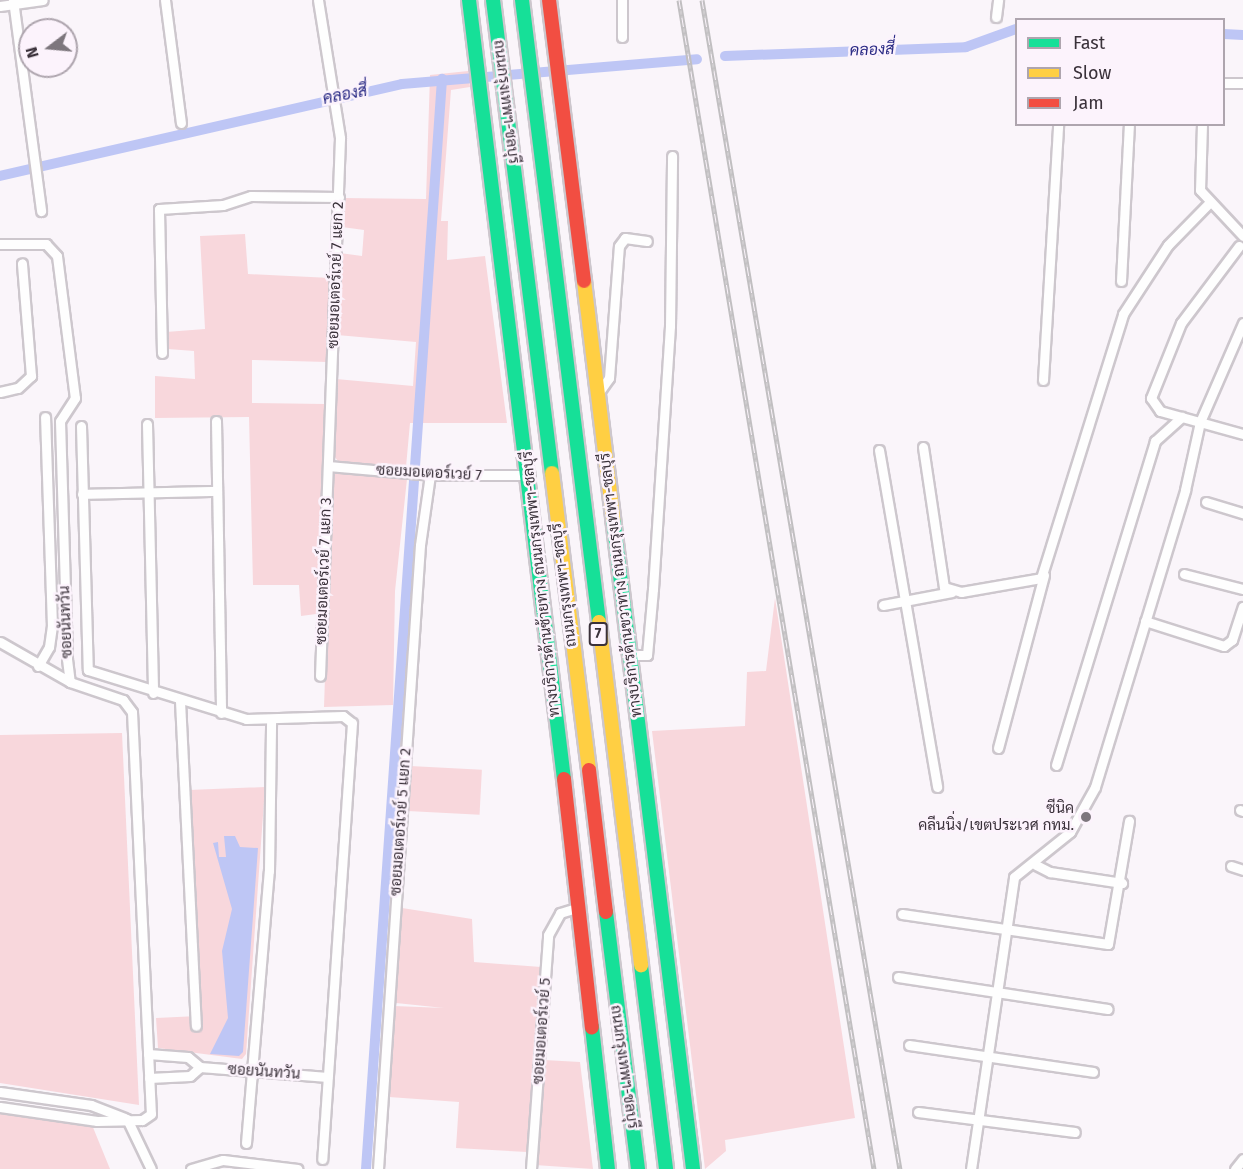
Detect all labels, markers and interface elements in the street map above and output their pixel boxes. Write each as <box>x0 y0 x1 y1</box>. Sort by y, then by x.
north arrow <box>18 18 78 78</box>
legend <box>1015 18 1225 126</box>
text: Fast <box>1073 32 1105 54</box>
street label: ถนนกรุงเทพฯ-ชลบุรี <box>489 39 523 165</box>
water label: คลองสี่ <box>849 40 895 60</box>
text: N <box>22 45 43 60</box>
text: Slow <box>1073 62 1111 84</box>
water label: คลองสี่ <box>321 81 369 109</box>
text: Jam <box>1073 92 1104 114</box>
street label: ซอยมอเตอร์เวย์ 7 แยก 2 <box>324 201 348 349</box>
street label: ทางบริการด้านซ้ายทาง ถนนกรุงเทพฯ-ชลบุรี <box>518 450 564 718</box>
street label: ทางบริการด้านขวาทาง ถนนกรุงเทพฯ-ชลบุรี <box>596 452 646 718</box>
street label: ซอยมอเตอร์เวย์ 7 <box>376 461 482 485</box>
street label: ซอยมอเตอร์เวย์ 7 แยก 3 <box>312 497 336 645</box>
street label: ถนนกรุงเทพฯ-ชลบุรี <box>547 522 581 648</box>
street label: ซอยนันทวัน <box>56 585 76 659</box>
road number: 7 <box>588 623 608 645</box>
street label: ซอยมอเตอร์เวย์ 5 แยก 2 <box>387 747 415 897</box>
place label: ซีนิค คลีนนิ่ง/เขตประเวศ กทม. <box>918 799 1074 834</box>
marker: ซีนิค คลีนนิ่ง/เขตประเวศ กทม. <box>1079 810 1093 824</box>
street label: ซอยมอเตอร์เวย์ 5 <box>529 977 555 1085</box>
street label: ถนนกรุงเทพฯ-ชลบุรี <box>606 1004 642 1130</box>
street label: ซอยนันทวัน <box>227 1060 301 1084</box>

